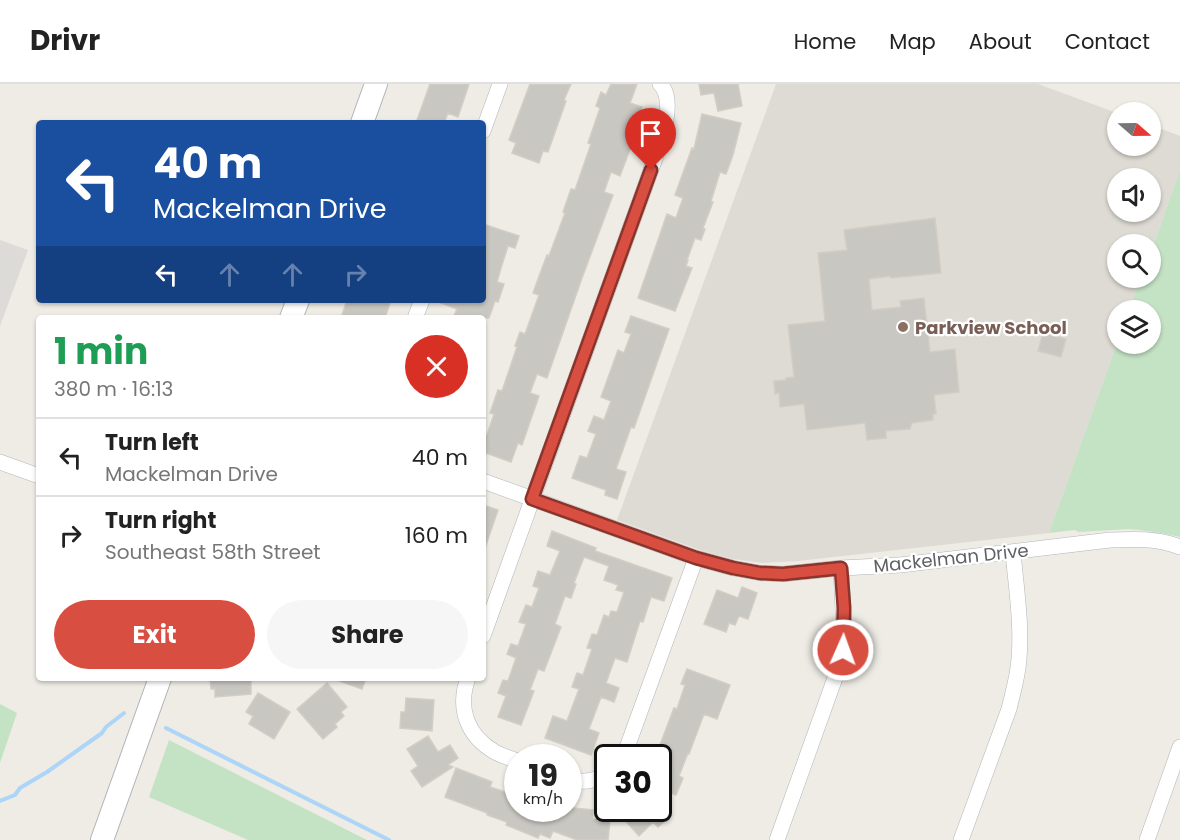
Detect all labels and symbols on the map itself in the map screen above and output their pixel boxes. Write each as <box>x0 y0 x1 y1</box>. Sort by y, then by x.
north arrow <box>1107 102 1161 156</box>
pin <box>625 108 676 170</box>
place label: Parkview School <box>915 315 1067 340</box>
marker: Parkview School <box>896 320 910 334</box>
street label: Mackelman Drive <box>872 537 1030 579</box>
position arrow <box>811 618 875 682</box>
speed limit sign: 30 <box>594 744 672 822</box>

